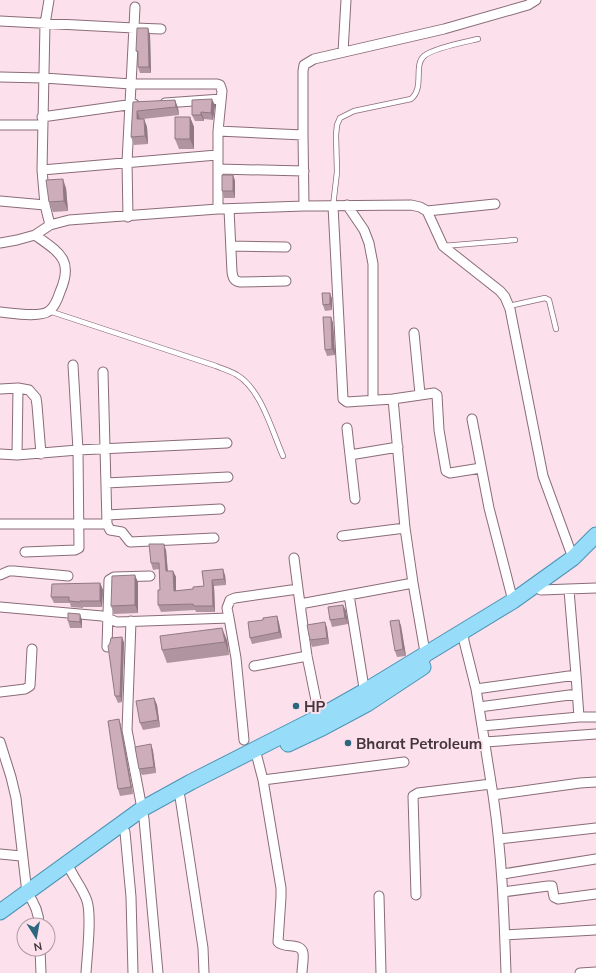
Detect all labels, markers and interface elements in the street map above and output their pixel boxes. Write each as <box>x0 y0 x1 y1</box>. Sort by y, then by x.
place label: HP <box>304 697 326 716</box>
marker: HP <box>291 701 301 711</box>
place label: Bharat Petroleum <box>356 734 482 753</box>
marker: Bharat Petroleum <box>343 738 353 748</box>
north arrow <box>16 917 56 957</box>
text: N <box>32 939 43 954</box>

